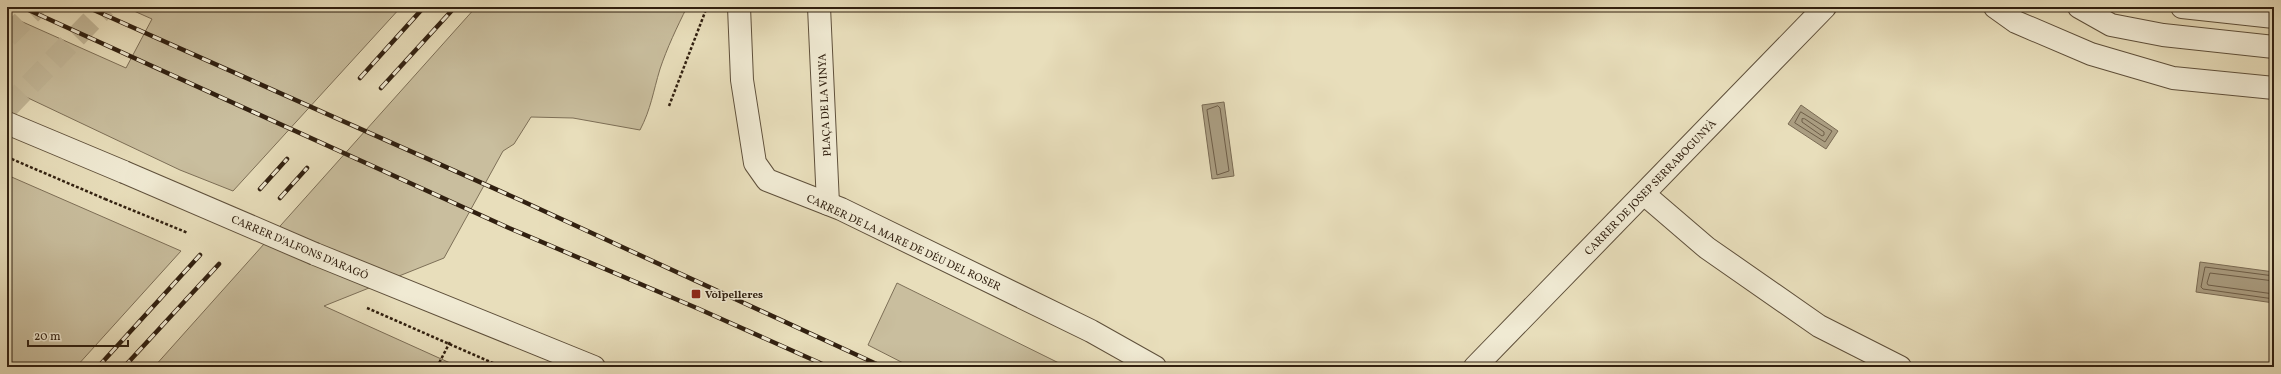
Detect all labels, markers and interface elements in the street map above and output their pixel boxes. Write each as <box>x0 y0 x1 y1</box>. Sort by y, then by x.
street label: PLAÇA DE LA VINYA <box>815 53 836 157</box>
street label: CARRER DE JOSEP SERRABOGUNYÀ <box>1582 117 1720 259</box>
street label: CARRER DE LA MARE DE DÉU DEL ROSER <box>804 192 1004 295</box>
street label: CARRER D'ALFONS D'ARAGÓ <box>229 213 370 284</box>
marker: Volpelleres <box>690 288 702 300</box>
place label: Volpelleres <box>705 288 763 303</box>
scale bar <box>28 322 128 348</box>
text: 20 m <box>34 329 61 345</box>

